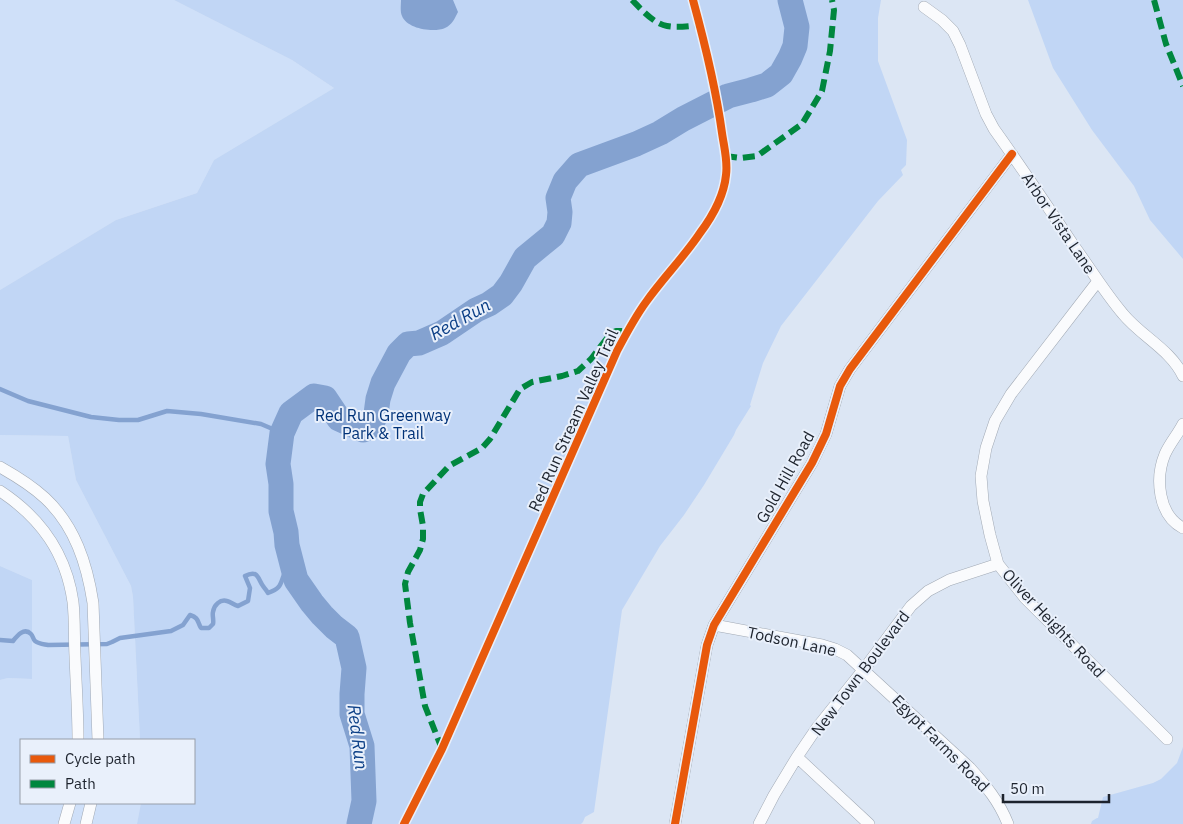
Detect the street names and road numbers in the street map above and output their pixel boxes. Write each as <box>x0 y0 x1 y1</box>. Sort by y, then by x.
street label: Arbor Vista Lane <box>1018 169 1100 278</box>
street label: Red Run Stream Valley Trail <box>524 326 622 514</box>
street label: Gold Hill Road <box>752 428 818 526</box>
street label: Oliver Heights Road <box>998 564 1110 682</box>
street label: New Town Boulevard <box>807 607 913 739</box>
street label: Todson Lane <box>746 622 838 660</box>
street label: Egypt Farms Road <box>888 690 994 796</box>

